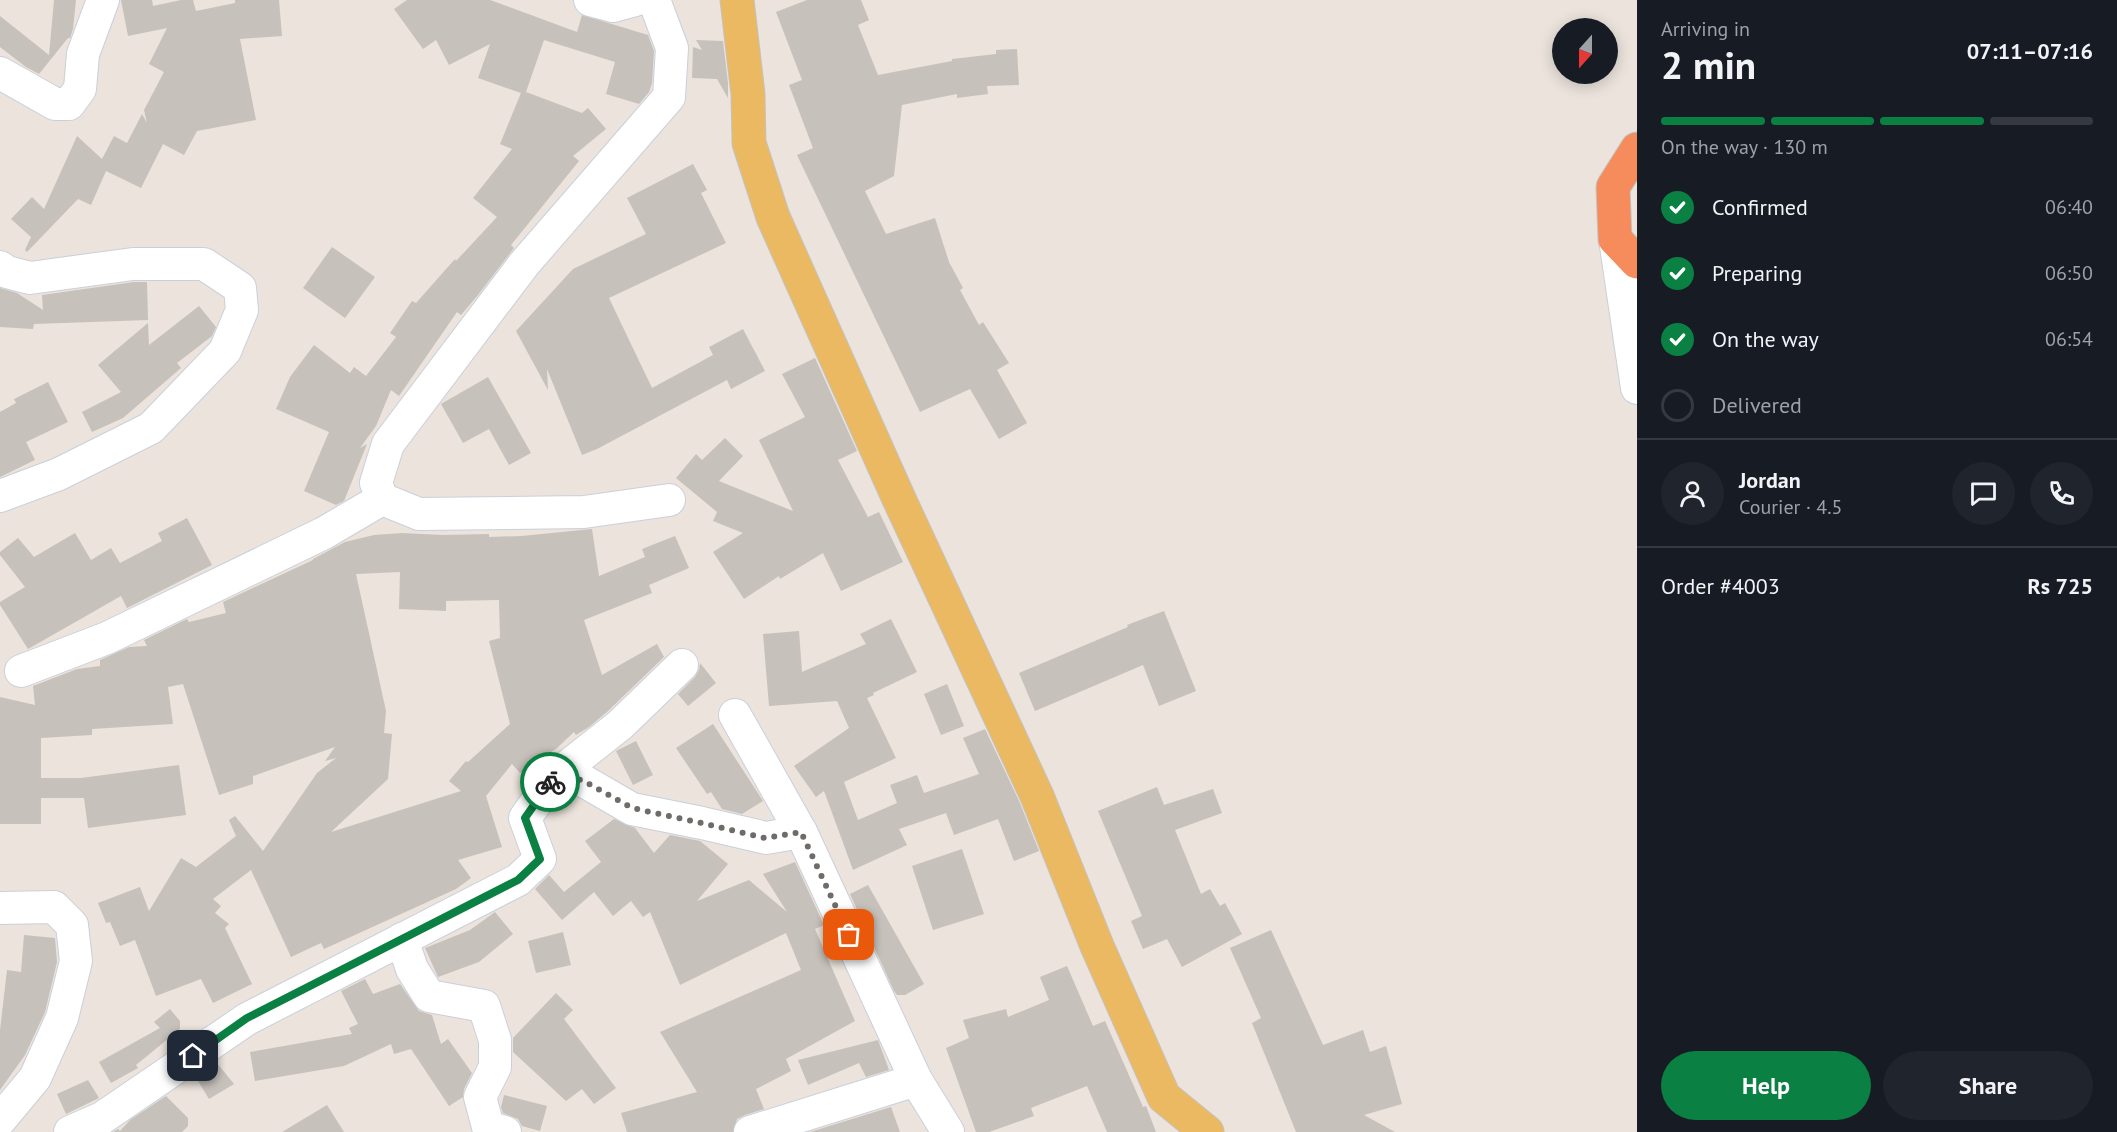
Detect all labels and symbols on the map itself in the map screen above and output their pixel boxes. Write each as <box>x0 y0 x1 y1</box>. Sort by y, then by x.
north arrow <box>1552 18 1618 84</box>
courier <box>520 752 580 812</box>
pin <box>823 909 874 960</box>
pin <box>167 1030 218 1081</box>

